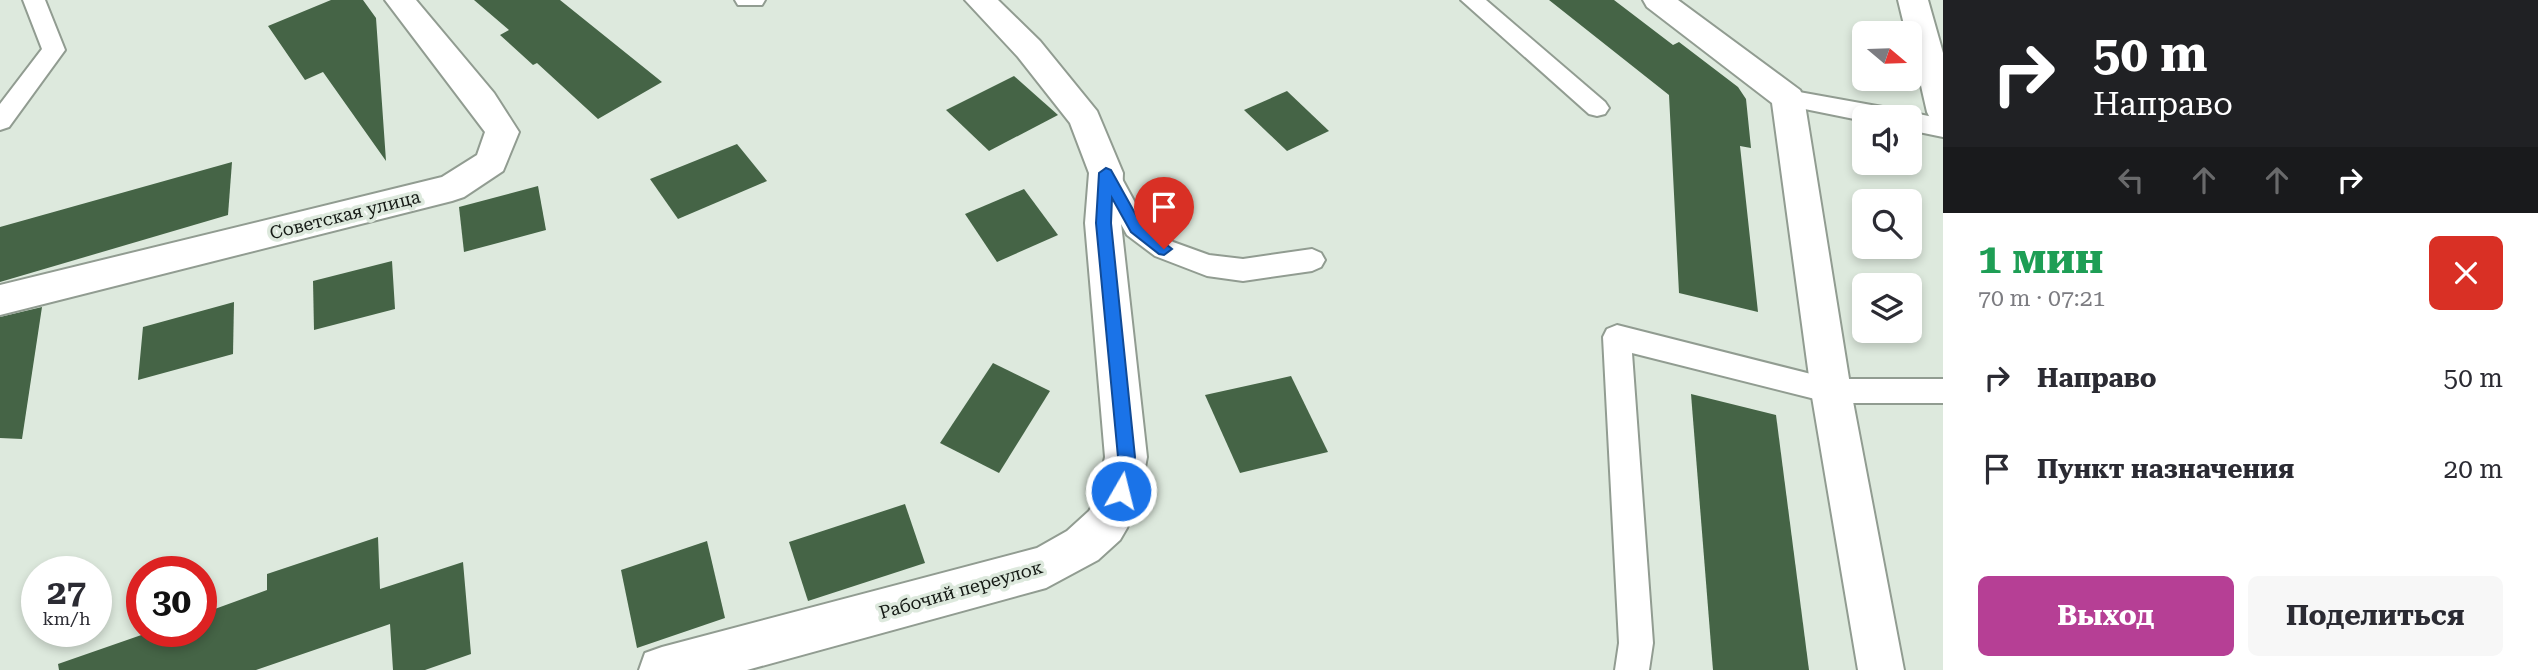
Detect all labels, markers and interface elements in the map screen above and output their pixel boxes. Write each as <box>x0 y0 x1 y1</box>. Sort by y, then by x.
north arrow <box>1852 21 1922 91</box>
map controls <box>1852 21 1922 343</box>
text: 50 m <box>2093 26 2208 83</box>
icon: right <box>1978 28 2069 119</box>
text: Направо <box>2093 85 2233 123</box>
button: sound <box>1852 105 1922 175</box>
icon: left <box>2112 161 2150 199</box>
icon: ahead <box>2185 161 2223 199</box>
icon: ahead <box>2258 161 2296 199</box>
icon: right <box>2331 161 2369 199</box>
pin <box>1134 177 1194 249</box>
street label: Советская улица <box>267 186 423 243</box>
icon: arrive <box>1145 188 1183 226</box>
button: search <box>1852 189 1922 259</box>
text: 1 мин <box>1978 234 2103 283</box>
button: close <box>2429 236 2503 310</box>
button: layers <box>1852 273 1922 343</box>
text: 70 m · 07:21 <box>1978 285 2105 312</box>
icon: right <box>1978 359 2016 397</box>
text: Направо <box>2037 363 2157 393</box>
text: 50 m <box>2444 363 2503 393</box>
icon: arrive <box>1978 450 2016 488</box>
position arrow <box>1084 454 1158 528</box>
text: Пункт назначения <box>2037 454 2294 484</box>
text: 20 m <box>2444 454 2503 484</box>
speed limit sign: 30 <box>126 556 217 647</box>
street label: Рабочий переулок <box>877 556 1045 623</box>
text: 27 <box>47 572 86 613</box>
button: Выход <box>1978 576 2234 656</box>
button: Поделиться <box>2248 576 2503 656</box>
text: km/h <box>42 608 91 629</box>

